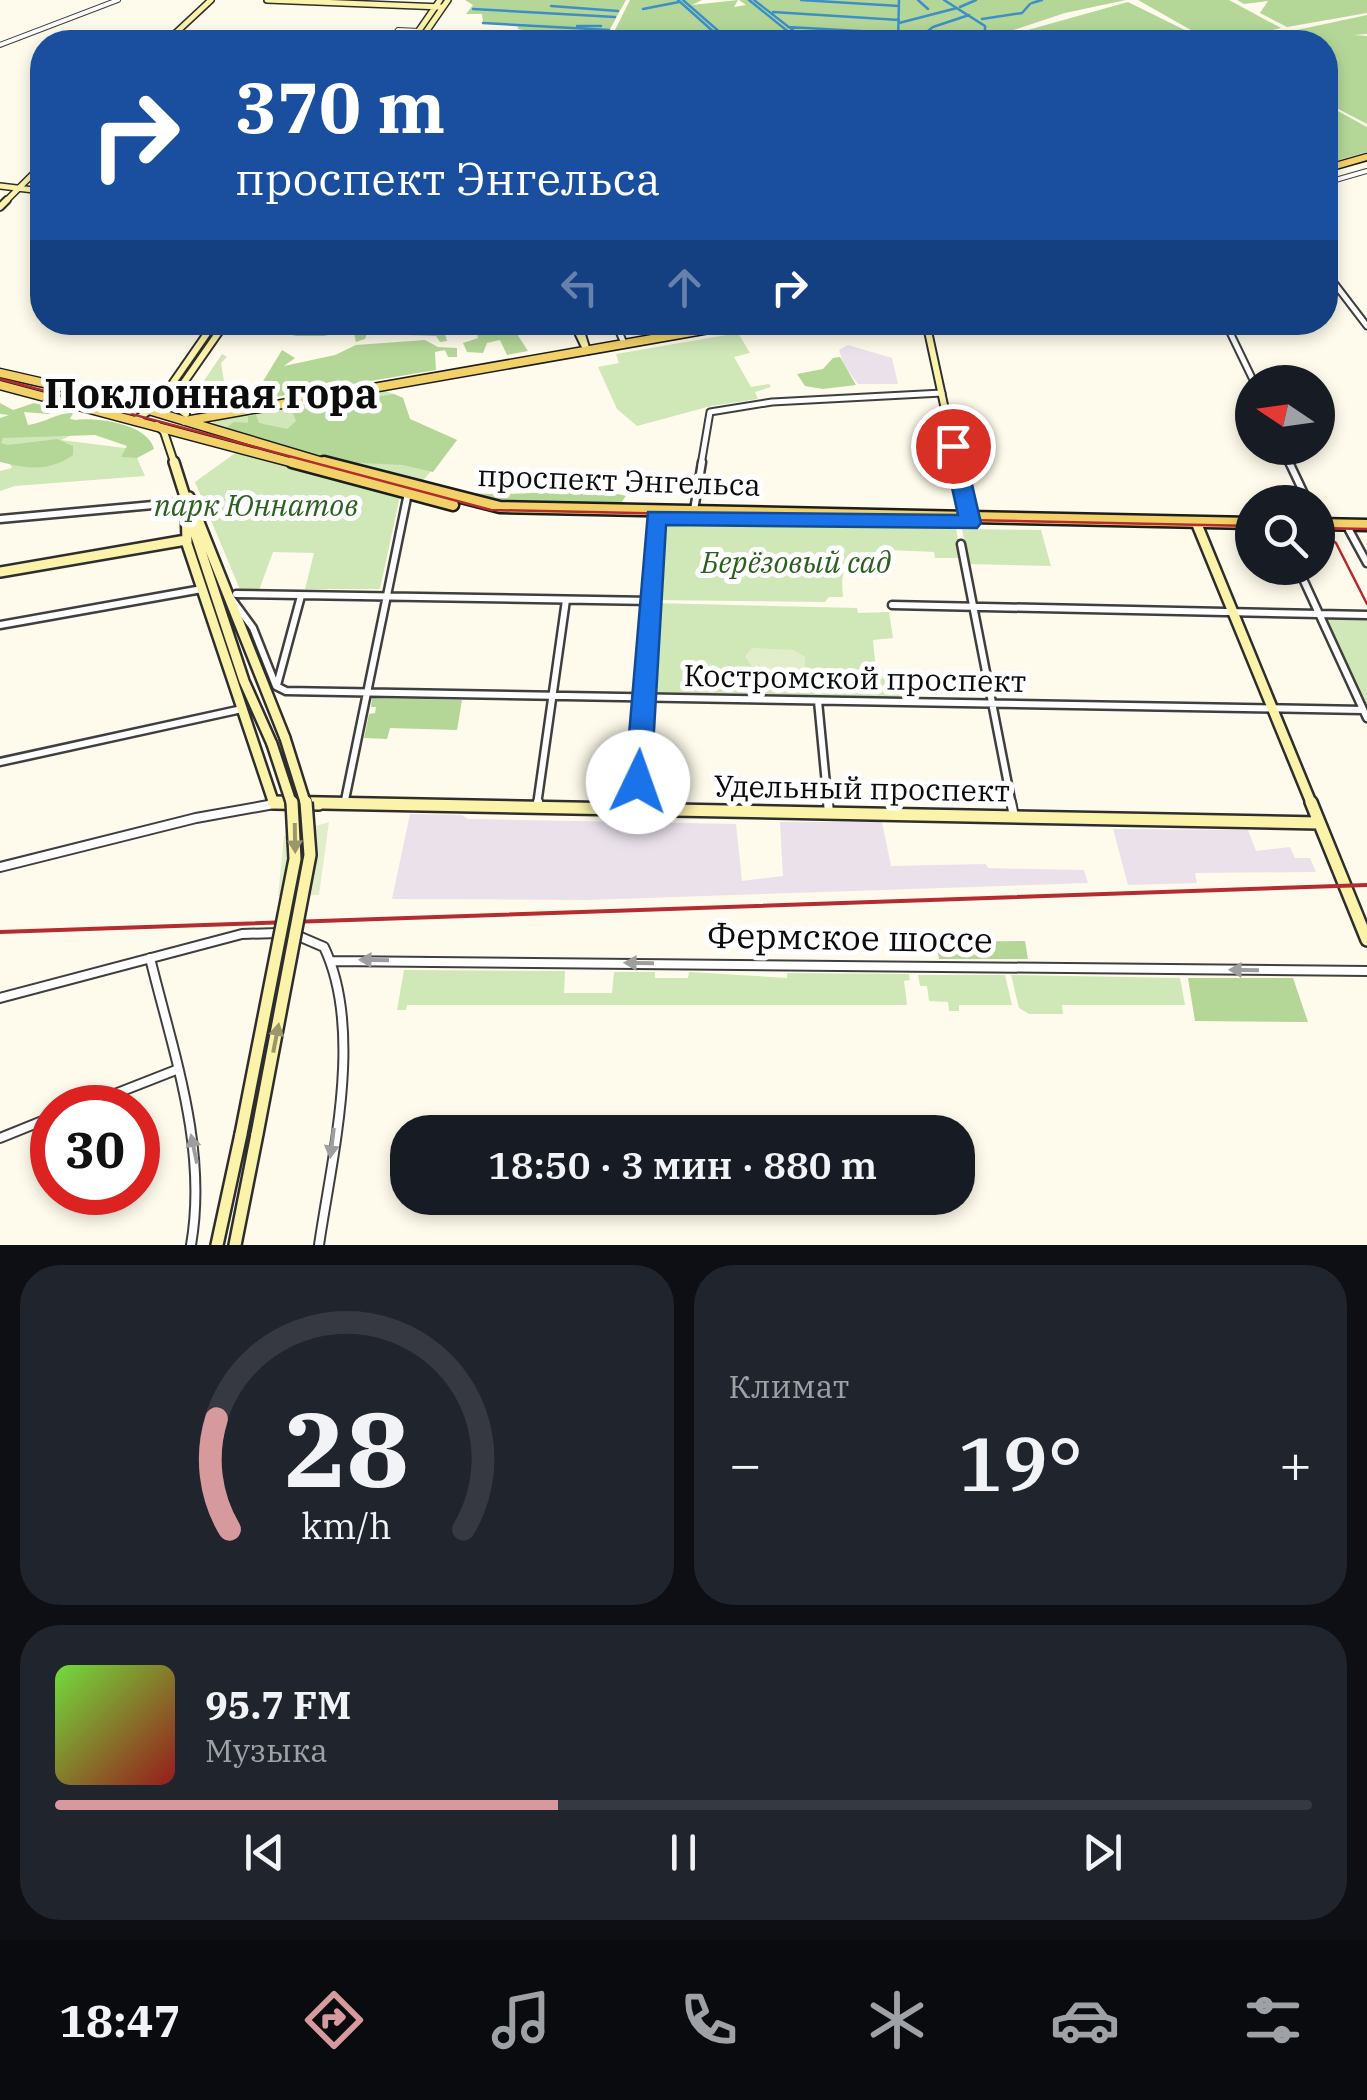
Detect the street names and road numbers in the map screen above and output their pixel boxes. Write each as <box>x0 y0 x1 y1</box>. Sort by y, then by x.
street label: проспект Энгельса <box>477 455 761 504</box>
street label: Костромской проспект <box>683 655 1027 700</box>
street label: Удельный проспект <box>714 765 1010 810</box>
street label: Фермское шоссе <box>707 912 993 962</box>

